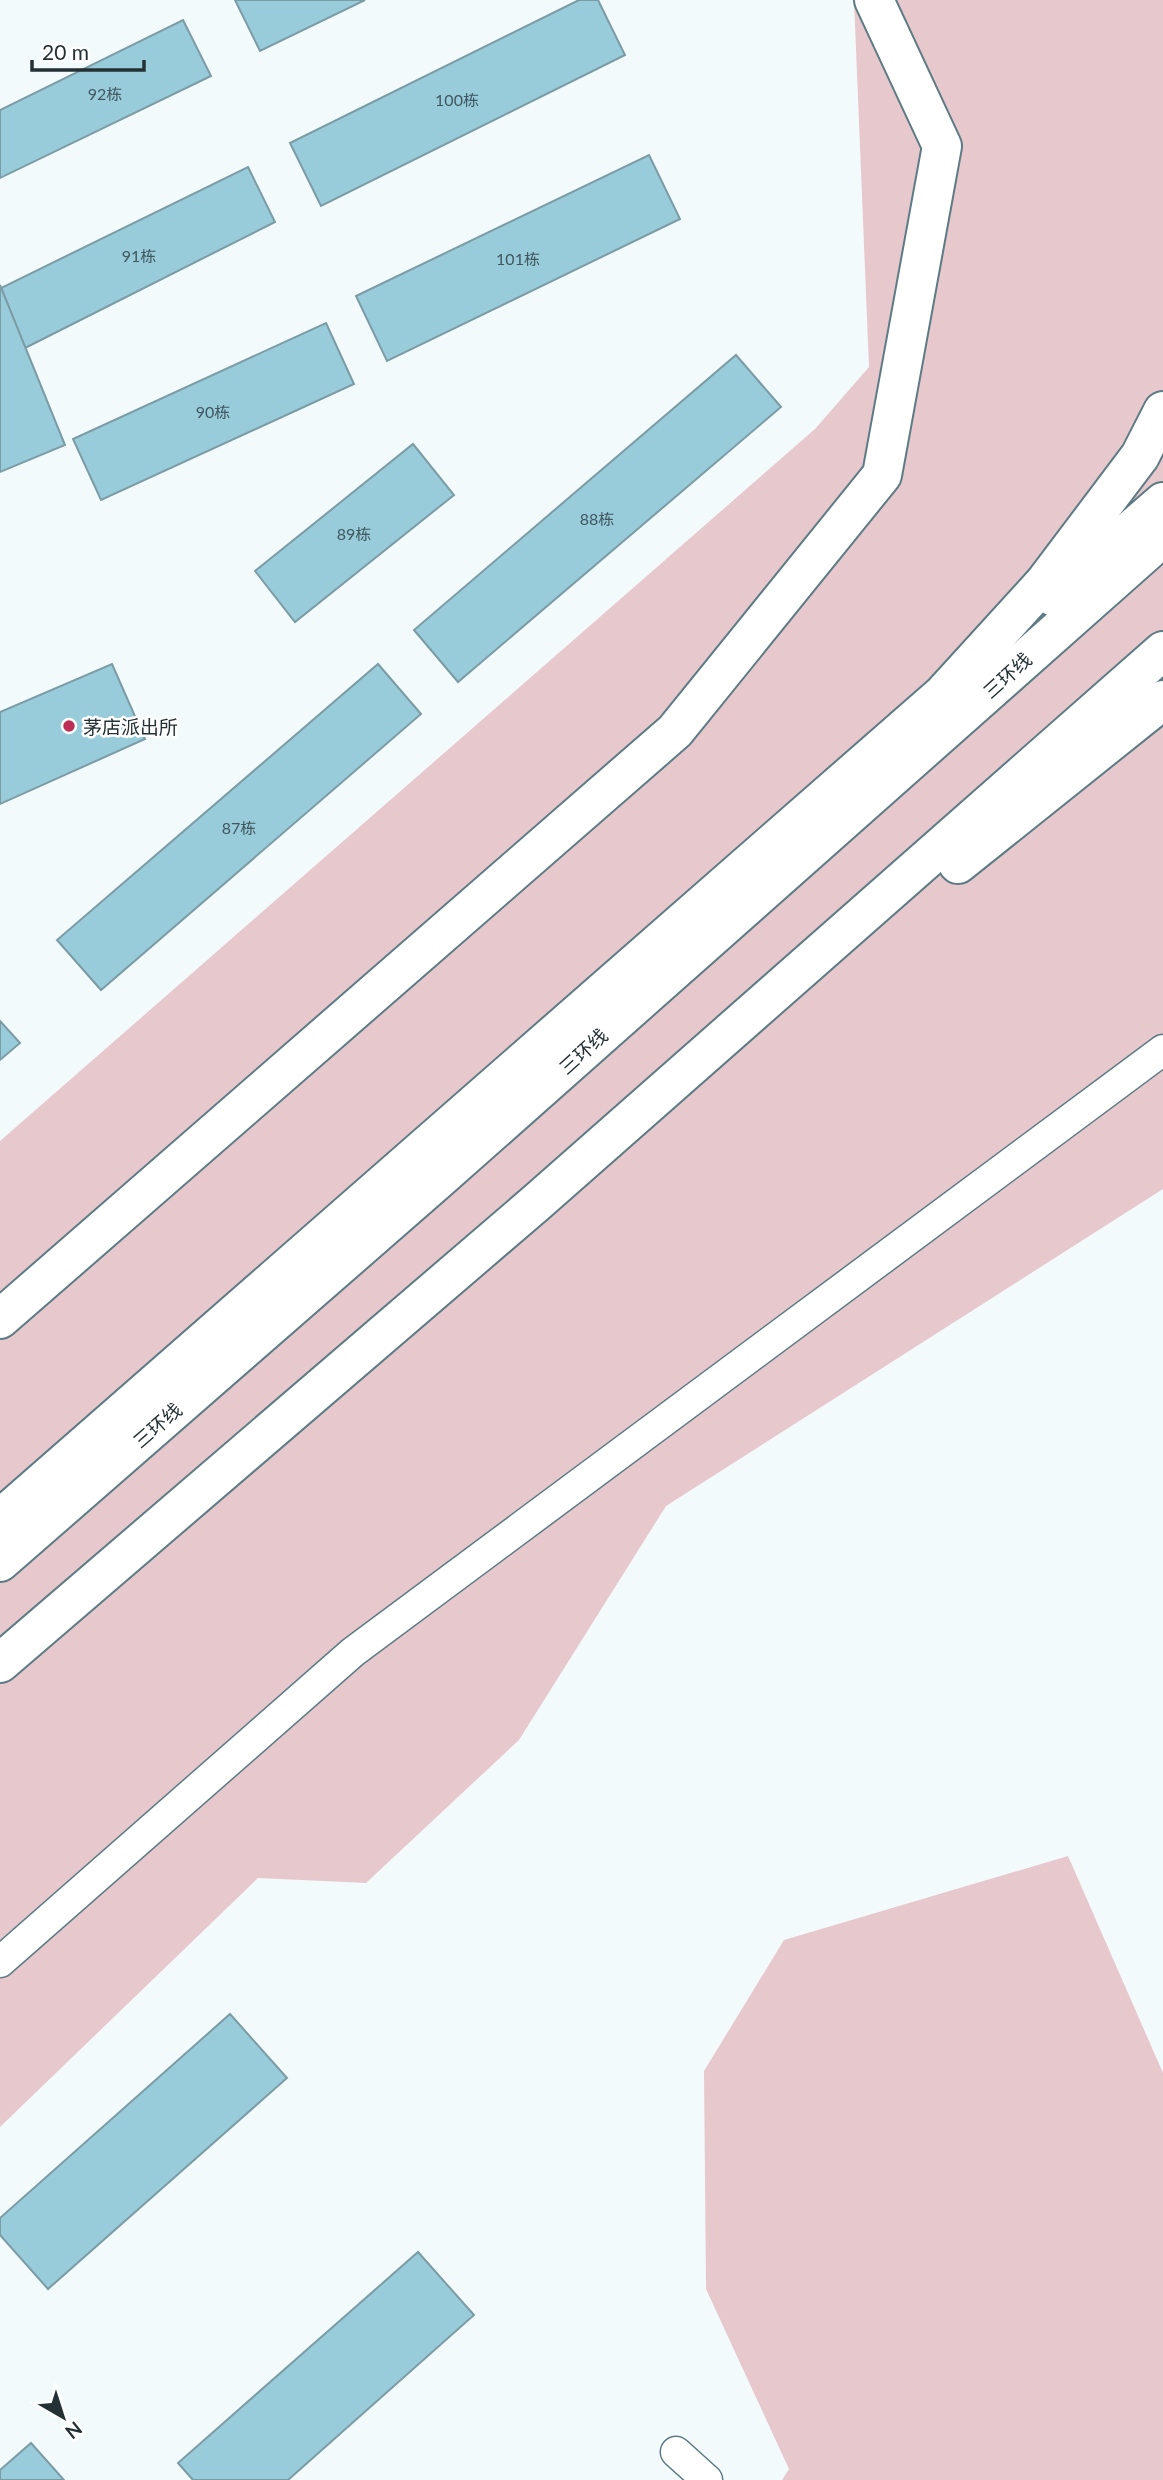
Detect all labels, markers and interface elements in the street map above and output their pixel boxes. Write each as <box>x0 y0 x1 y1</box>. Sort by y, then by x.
scale bar <box>32 28 144 72</box>
text: 20 m <box>42 39 89 64</box>
house number: 92栋 <box>88 84 122 103</box>
house number: 100栋 <box>435 90 479 109</box>
house number: 91栋 <box>122 246 156 265</box>
house number: 101栋 <box>496 249 540 268</box>
house number: 90栋 <box>196 402 230 421</box>
house number: 88栋 <box>580 509 614 528</box>
house number: 89栋 <box>337 524 371 543</box>
street label: 三环线 <box>978 647 1036 703</box>
place label: 茅店派出所 <box>83 715 178 738</box>
marker: 茅店派出所 <box>61 718 77 734</box>
house number: 87栋 <box>222 818 256 837</box>
street label: 三环线 <box>554 1023 612 1079</box>
street label: 三环线 <box>128 1398 186 1452</box>
north arrow <box>28 2382 98 2452</box>
text: N <box>61 2417 87 2444</box>

